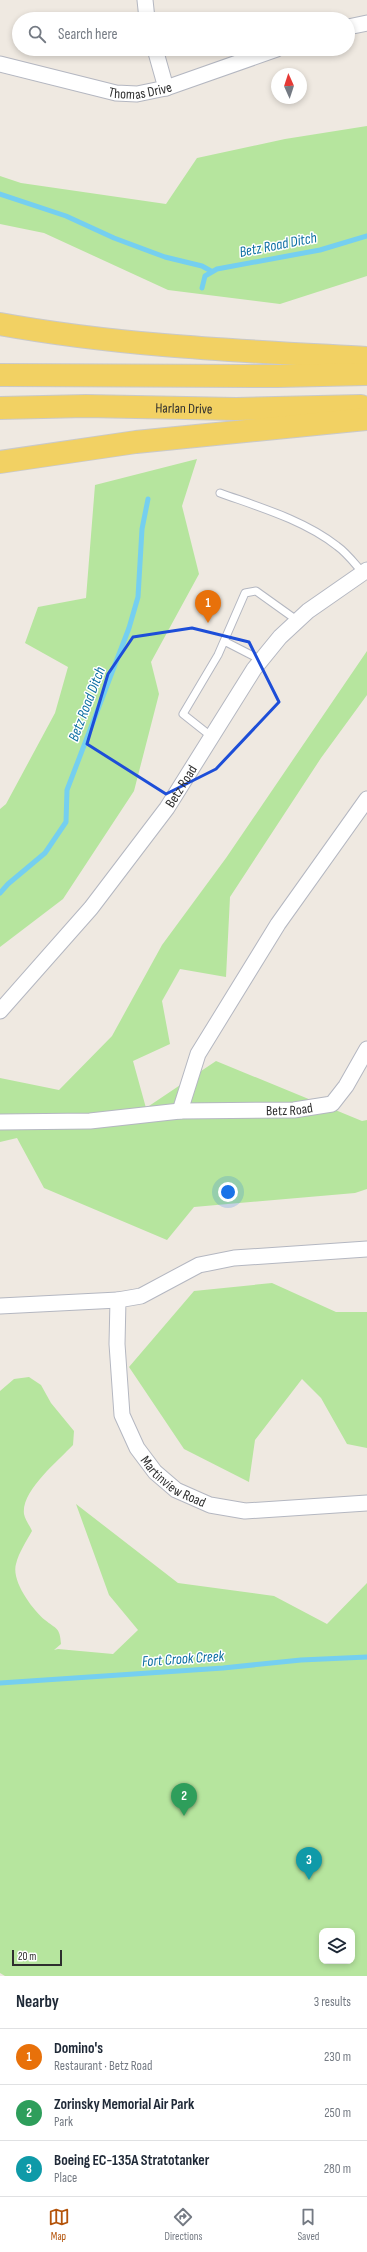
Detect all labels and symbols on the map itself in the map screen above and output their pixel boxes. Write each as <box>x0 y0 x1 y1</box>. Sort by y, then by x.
north arrow <box>271 68 307 104</box>
street label: Thomas Drive <box>107 78 174 103</box>
water label: Betz Road Ditch <box>238 228 318 262</box>
street label: Harlan Drive <box>155 399 213 417</box>
pin: 1 <box>195 590 221 623</box>
water label: Betz Road Ditch <box>64 664 110 744</box>
street label: Betz Road <box>161 762 200 810</box>
street label: Betz Road <box>266 1099 314 1119</box>
your location <box>218 1182 238 1202</box>
street label: Martinview Road <box>137 1452 209 1511</box>
water label: Fort Crook Creek <box>141 1647 225 1671</box>
pin: 2 <box>171 1783 197 1816</box>
pin: 3 <box>296 1847 322 1880</box>
scale bar <box>12 1948 62 1967</box>

